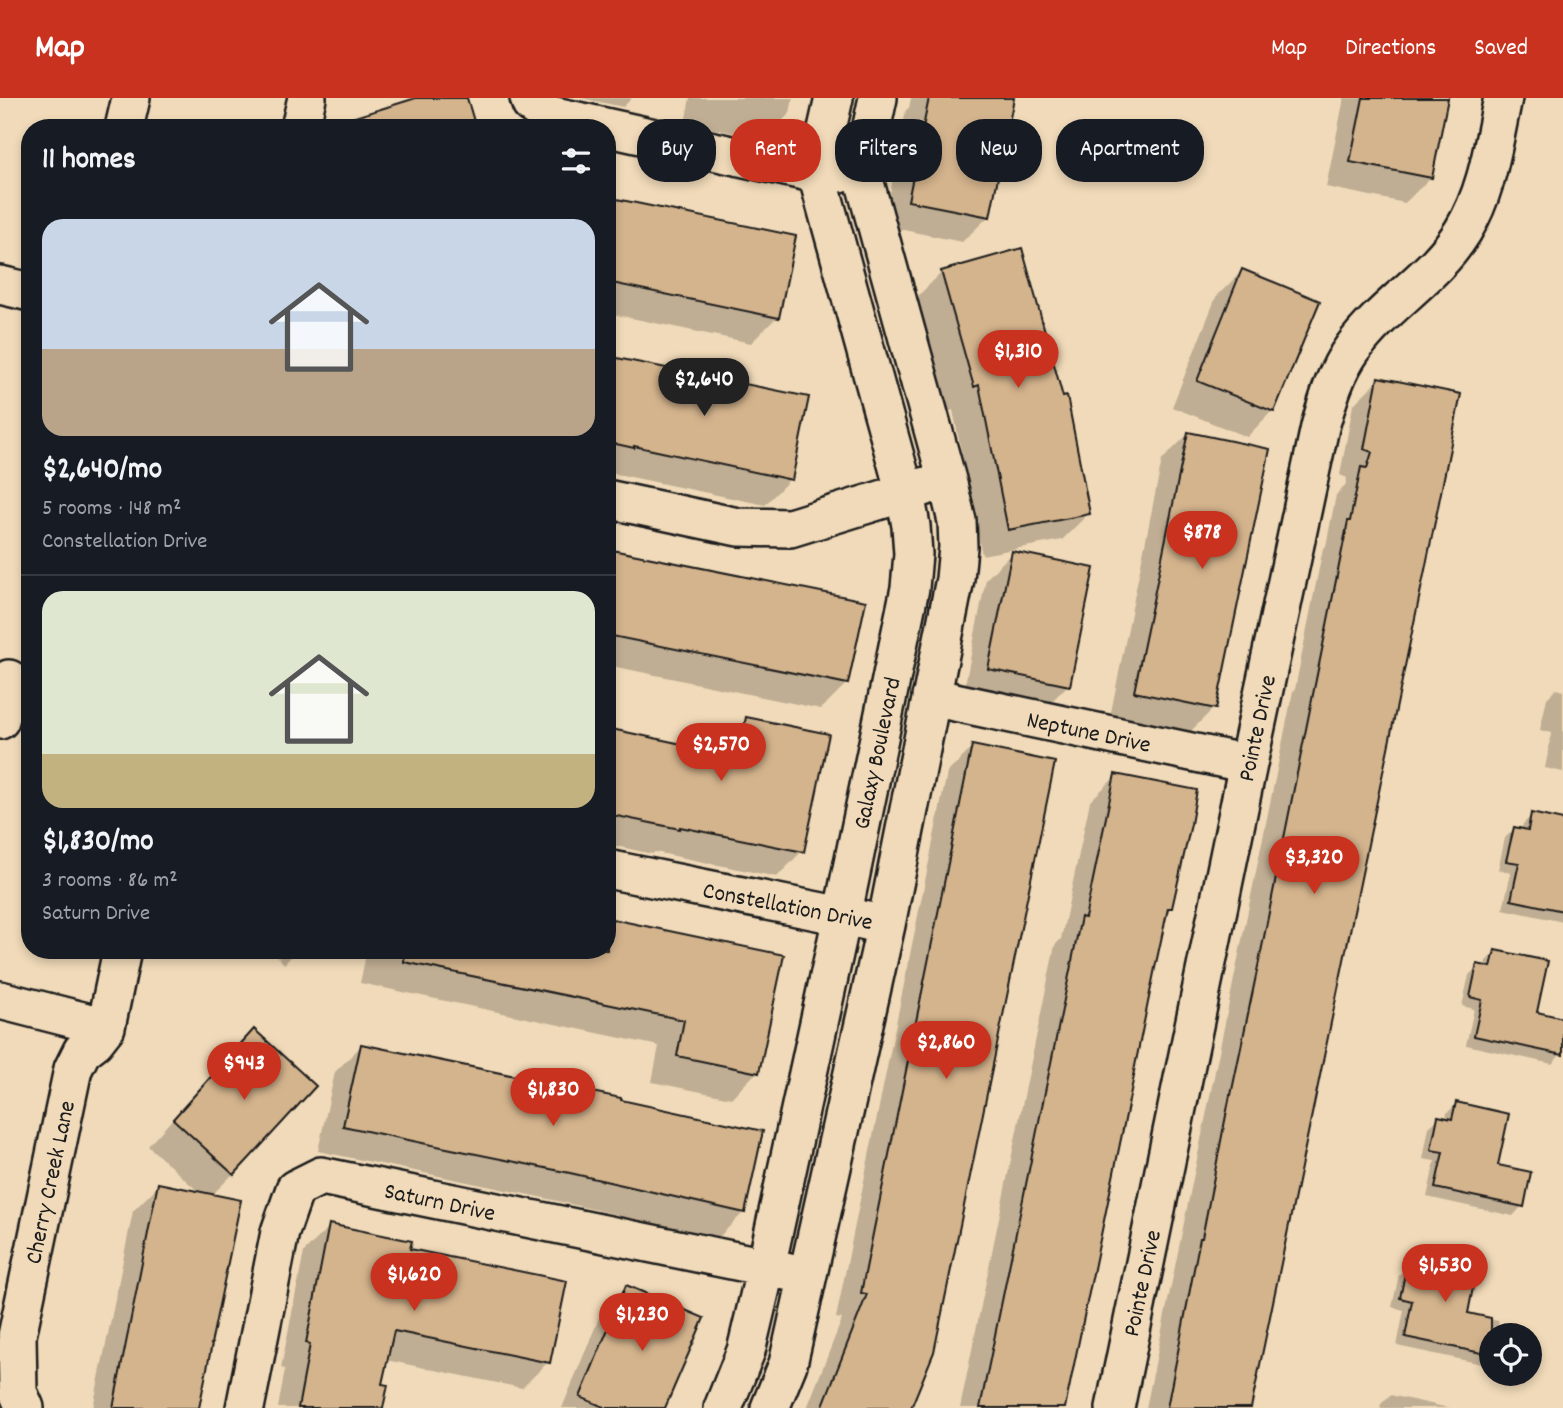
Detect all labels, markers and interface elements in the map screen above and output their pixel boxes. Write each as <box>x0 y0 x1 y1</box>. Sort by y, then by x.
text: Map <box>35 26 85 73</box>
text: Map <box>1271 32 1307 66</box>
text: Directions <box>1345 32 1436 66</box>
text: Saved <box>1474 32 1528 66</box>
chip: Buy <box>637 119 716 182</box>
chip: Rent <box>730 119 821 182</box>
chip: Filters <box>835 119 942 182</box>
chip: New <box>956 119 1042 182</box>
chip: Apartment <box>1056 119 1204 182</box>
text: 11 homes <box>42 140 136 183</box>
icon: filters <box>557 142 595 180</box>
icon: home <box>256 264 382 390</box>
pin: $1,310 <box>961 330 1075 390</box>
text: $1,310 <box>994 336 1042 369</box>
pin: $2,640 <box>647 358 761 418</box>
text: $2,640 <box>674 364 734 397</box>
text: $2,640/mo <box>42 450 162 493</box>
text: 5 rooms · 148 m² <box>42 493 181 526</box>
pin: $878 <box>1161 512 1243 571</box>
text: $878 <box>1183 517 1221 550</box>
text: Constellation Drive <box>42 526 207 559</box>
icon: home <box>256 636 382 762</box>
street label: Pointe Drive <box>1231 672 1287 785</box>
street label: Galaxy Boulevard <box>846 674 912 833</box>
street label: Neptune Drive <box>1023 704 1154 764</box>
pin: $2,570 <box>664 724 778 783</box>
text: $2,570 <box>692 729 750 762</box>
text: $1,830/mo <box>42 822 154 865</box>
pin: $3,320 <box>1257 836 1371 896</box>
text: $3,320 <box>1284 842 1344 875</box>
text: 3 rooms · 86 m² <box>42 865 178 898</box>
street label: Constellation Drive <box>699 875 875 941</box>
text: Saturn Drive <box>42 898 150 931</box>
pin: $2,860 <box>889 1021 1003 1081</box>
text: $2,860 <box>916 1027 976 1060</box>
pin: $943 <box>203 1042 285 1102</box>
text: $943 <box>223 1048 265 1081</box>
pin: $1,830 <box>496 1068 610 1128</box>
text: $1,830 <box>526 1074 580 1107</box>
street label: Cherry Creek Lane <box>18 1098 86 1268</box>
street label: Saturn Drive <box>381 1176 498 1232</box>
street label: Pointe Drive <box>1116 1227 1172 1340</box>
pin: $1,530 <box>1388 1244 1502 1304</box>
text: $1,530 <box>1418 1250 1472 1283</box>
pin: $1,620 <box>357 1254 471 1313</box>
text: $1,620 <box>387 1259 441 1292</box>
pin: $1,230 <box>585 1294 699 1353</box>
text: $1,230 <box>615 1299 669 1332</box>
map controls <box>1479 1323 1542 1386</box>
button: locate <box>1479 1323 1542 1386</box>

